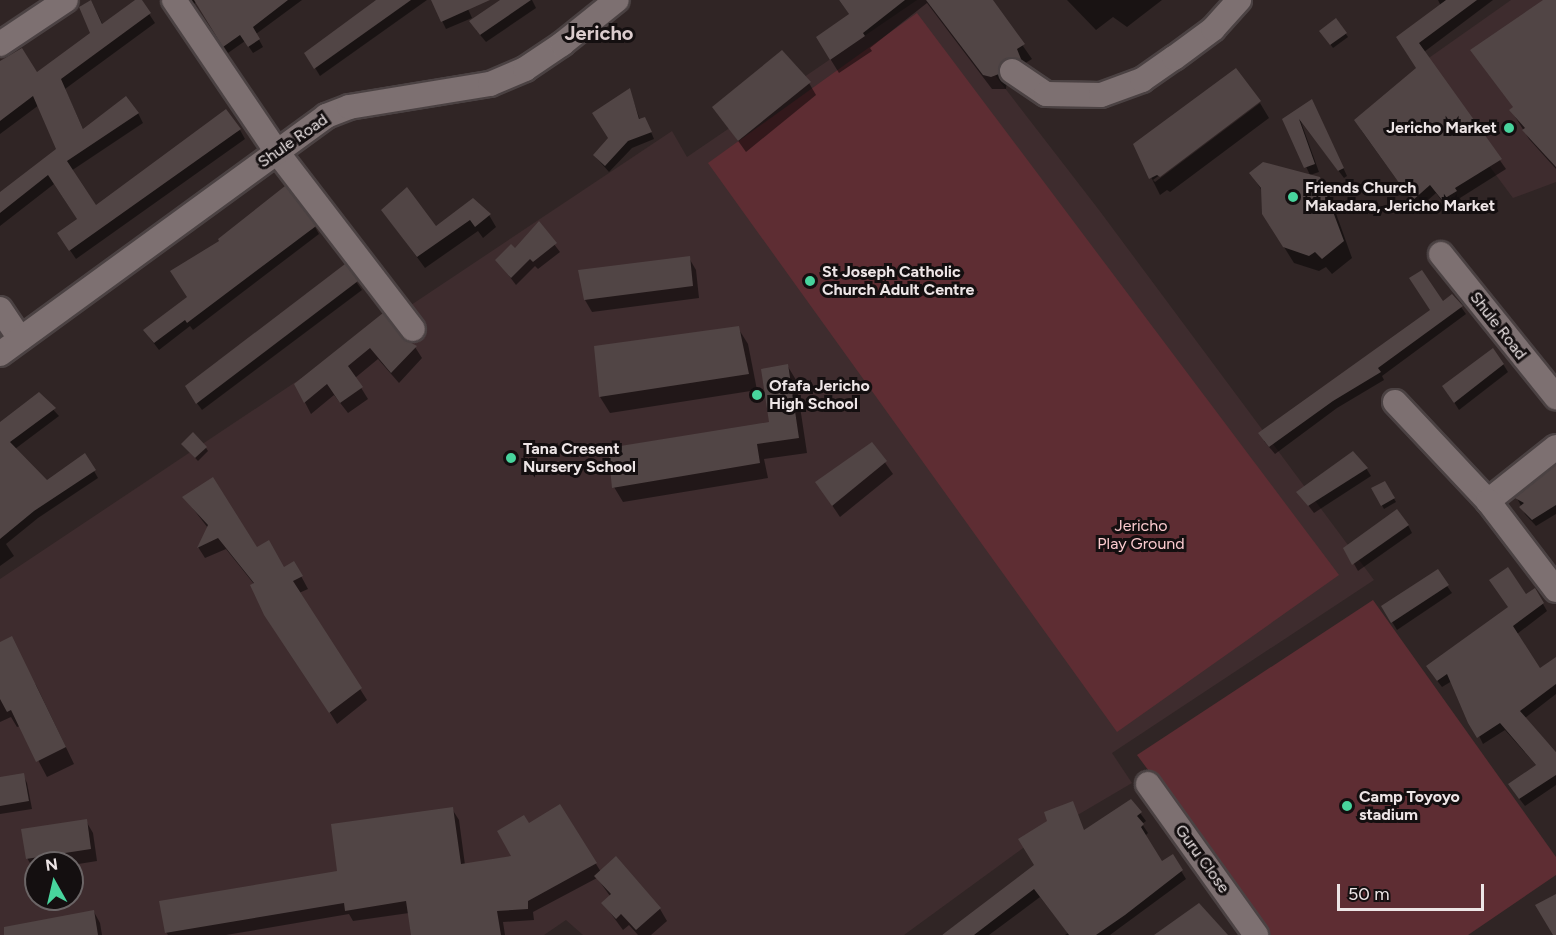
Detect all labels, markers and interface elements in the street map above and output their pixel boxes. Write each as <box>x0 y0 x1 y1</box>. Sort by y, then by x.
district label: Jericho <box>565 21 633 45</box>
street label: Shule Road <box>254 110 332 172</box>
place label: Jericho Market <box>1386 118 1497 138</box>
marker: Jericho Market <box>1502 121 1516 135</box>
place label: Friends Church Makadara, Jericho Market <box>1305 178 1495 216</box>
marker: Friends Church Makadara, Jericho Market <box>1286 190 1300 204</box>
place label: St Joseph Catholic Church Adult Centre <box>822 262 974 300</box>
marker: St Joseph Catholic Church Adult Centre <box>803 274 817 288</box>
street label: Shule Road <box>1466 288 1530 364</box>
place label: Ofafa Jericho High School <box>769 376 870 414</box>
marker: Ofafa Jericho High School <box>750 388 764 402</box>
place label: Tana Cresent Nursery School <box>523 439 636 477</box>
marker: Tana Cresent Nursery School <box>504 451 518 465</box>
park label: Jericho Play Ground <box>1097 516 1185 554</box>
place label: Camp Toyoyo stadium <box>1359 787 1460 825</box>
marker: Camp Toyoyo stadium <box>1340 799 1354 813</box>
street label: Guru Close <box>1171 821 1233 897</box>
north arrow <box>24 851 84 911</box>
text: N <box>44 854 59 875</box>
scale bar <box>1340 872 1487 910</box>
text: 50 m <box>1348 883 1390 905</box>

